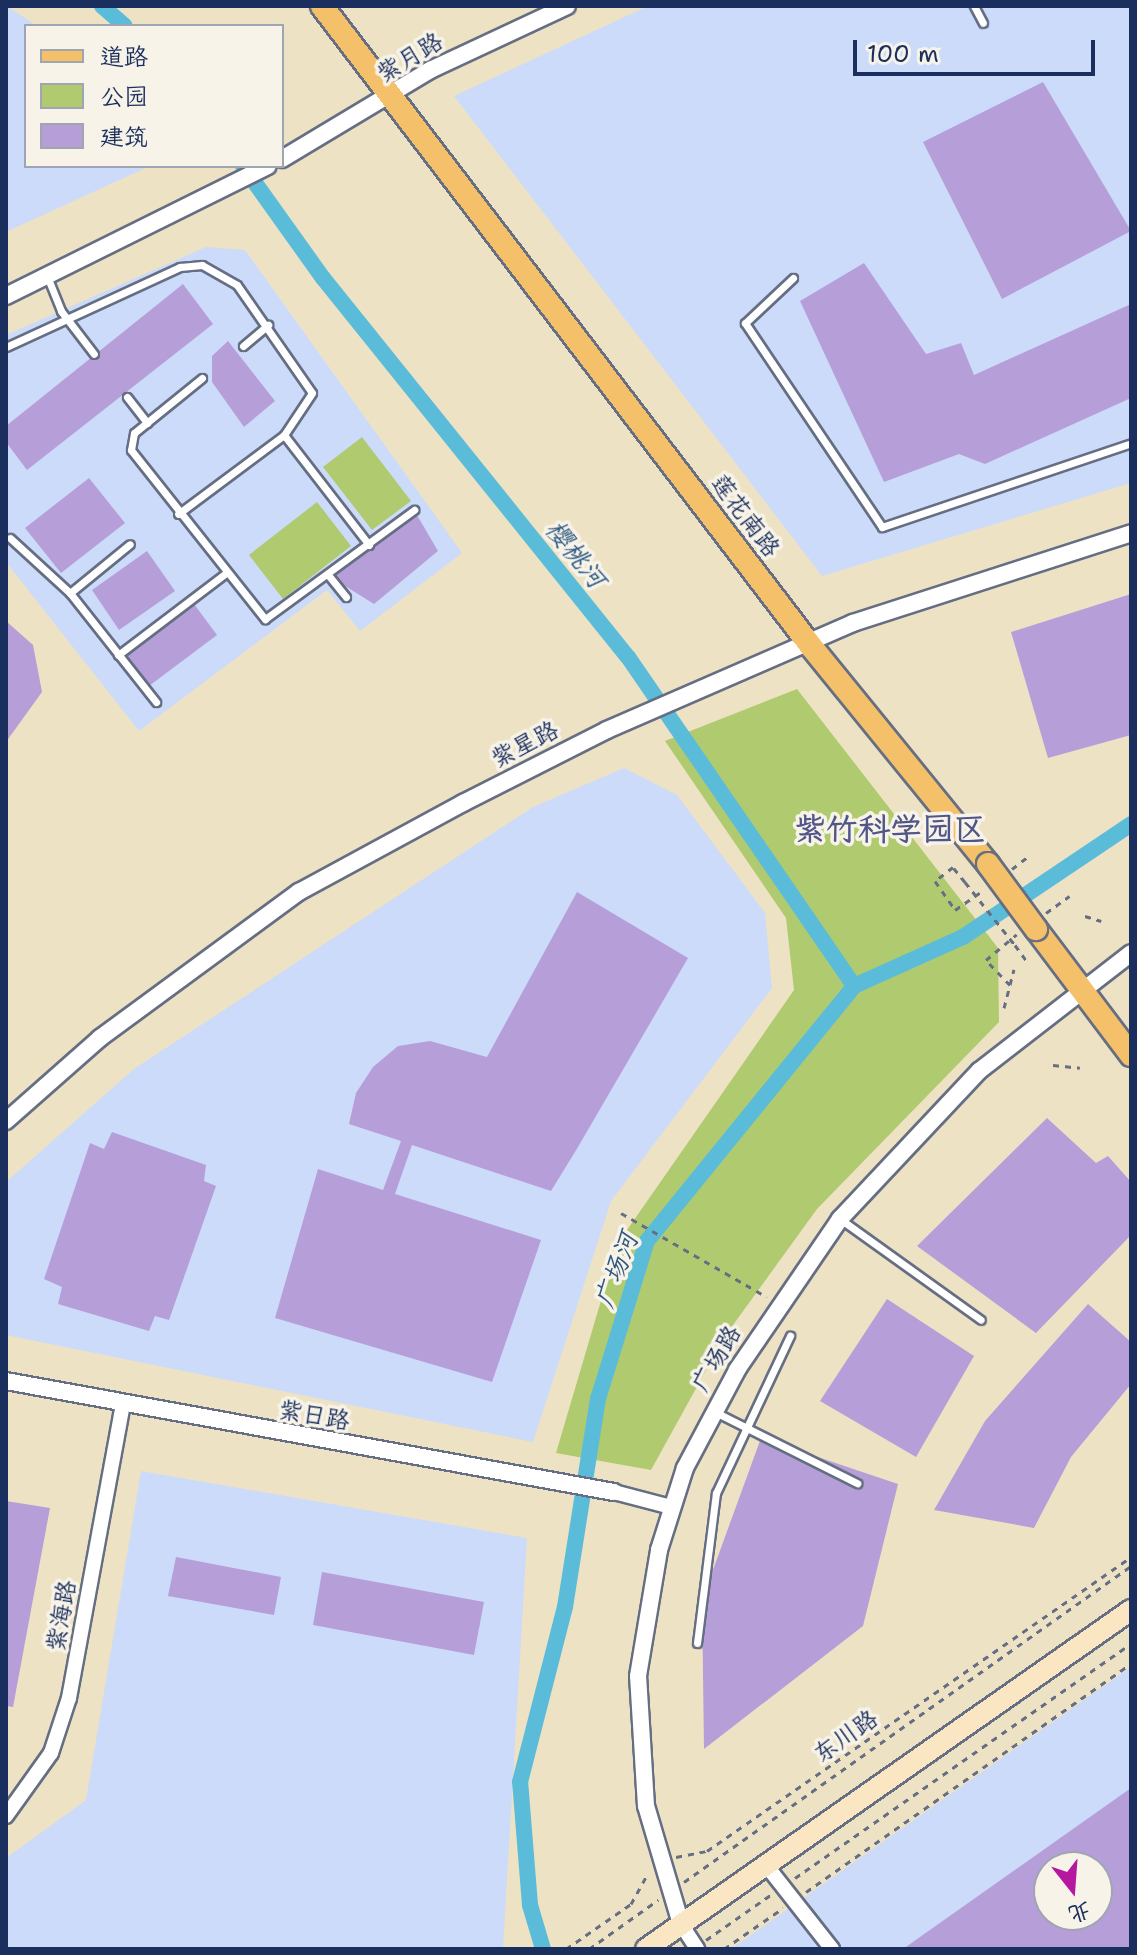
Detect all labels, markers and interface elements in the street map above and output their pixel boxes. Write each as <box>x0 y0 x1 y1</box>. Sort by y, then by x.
legend <box>24 24 284 168</box>
scale bar <box>857 24 1099 74</box>
street label: 紫月路 <box>372 27 448 89</box>
text: 100 m <box>867 38 939 70</box>
text: 道路 <box>100 41 148 73</box>
text: 公园 <box>100 81 148 113</box>
text: 建筑 <box>100 121 148 153</box>
street label: 莲花南路 <box>705 469 785 563</box>
water label: 樱桃河 <box>539 514 613 594</box>
street label: 紫星路 <box>486 716 564 774</box>
district label: 紫竹科学园区 <box>794 810 986 848</box>
water label: 广场河 <box>588 1228 644 1312</box>
street label: 广场路 <box>687 1321 747 1397</box>
street label: 紫日路 <box>276 1396 352 1436</box>
street label: 紫海路 <box>42 1578 82 1654</box>
street label: 东川路 <box>808 1705 884 1769</box>
north arrow <box>1033 1851 1113 1931</box>
text: 北 <box>1065 1895 1094 1930</box>

